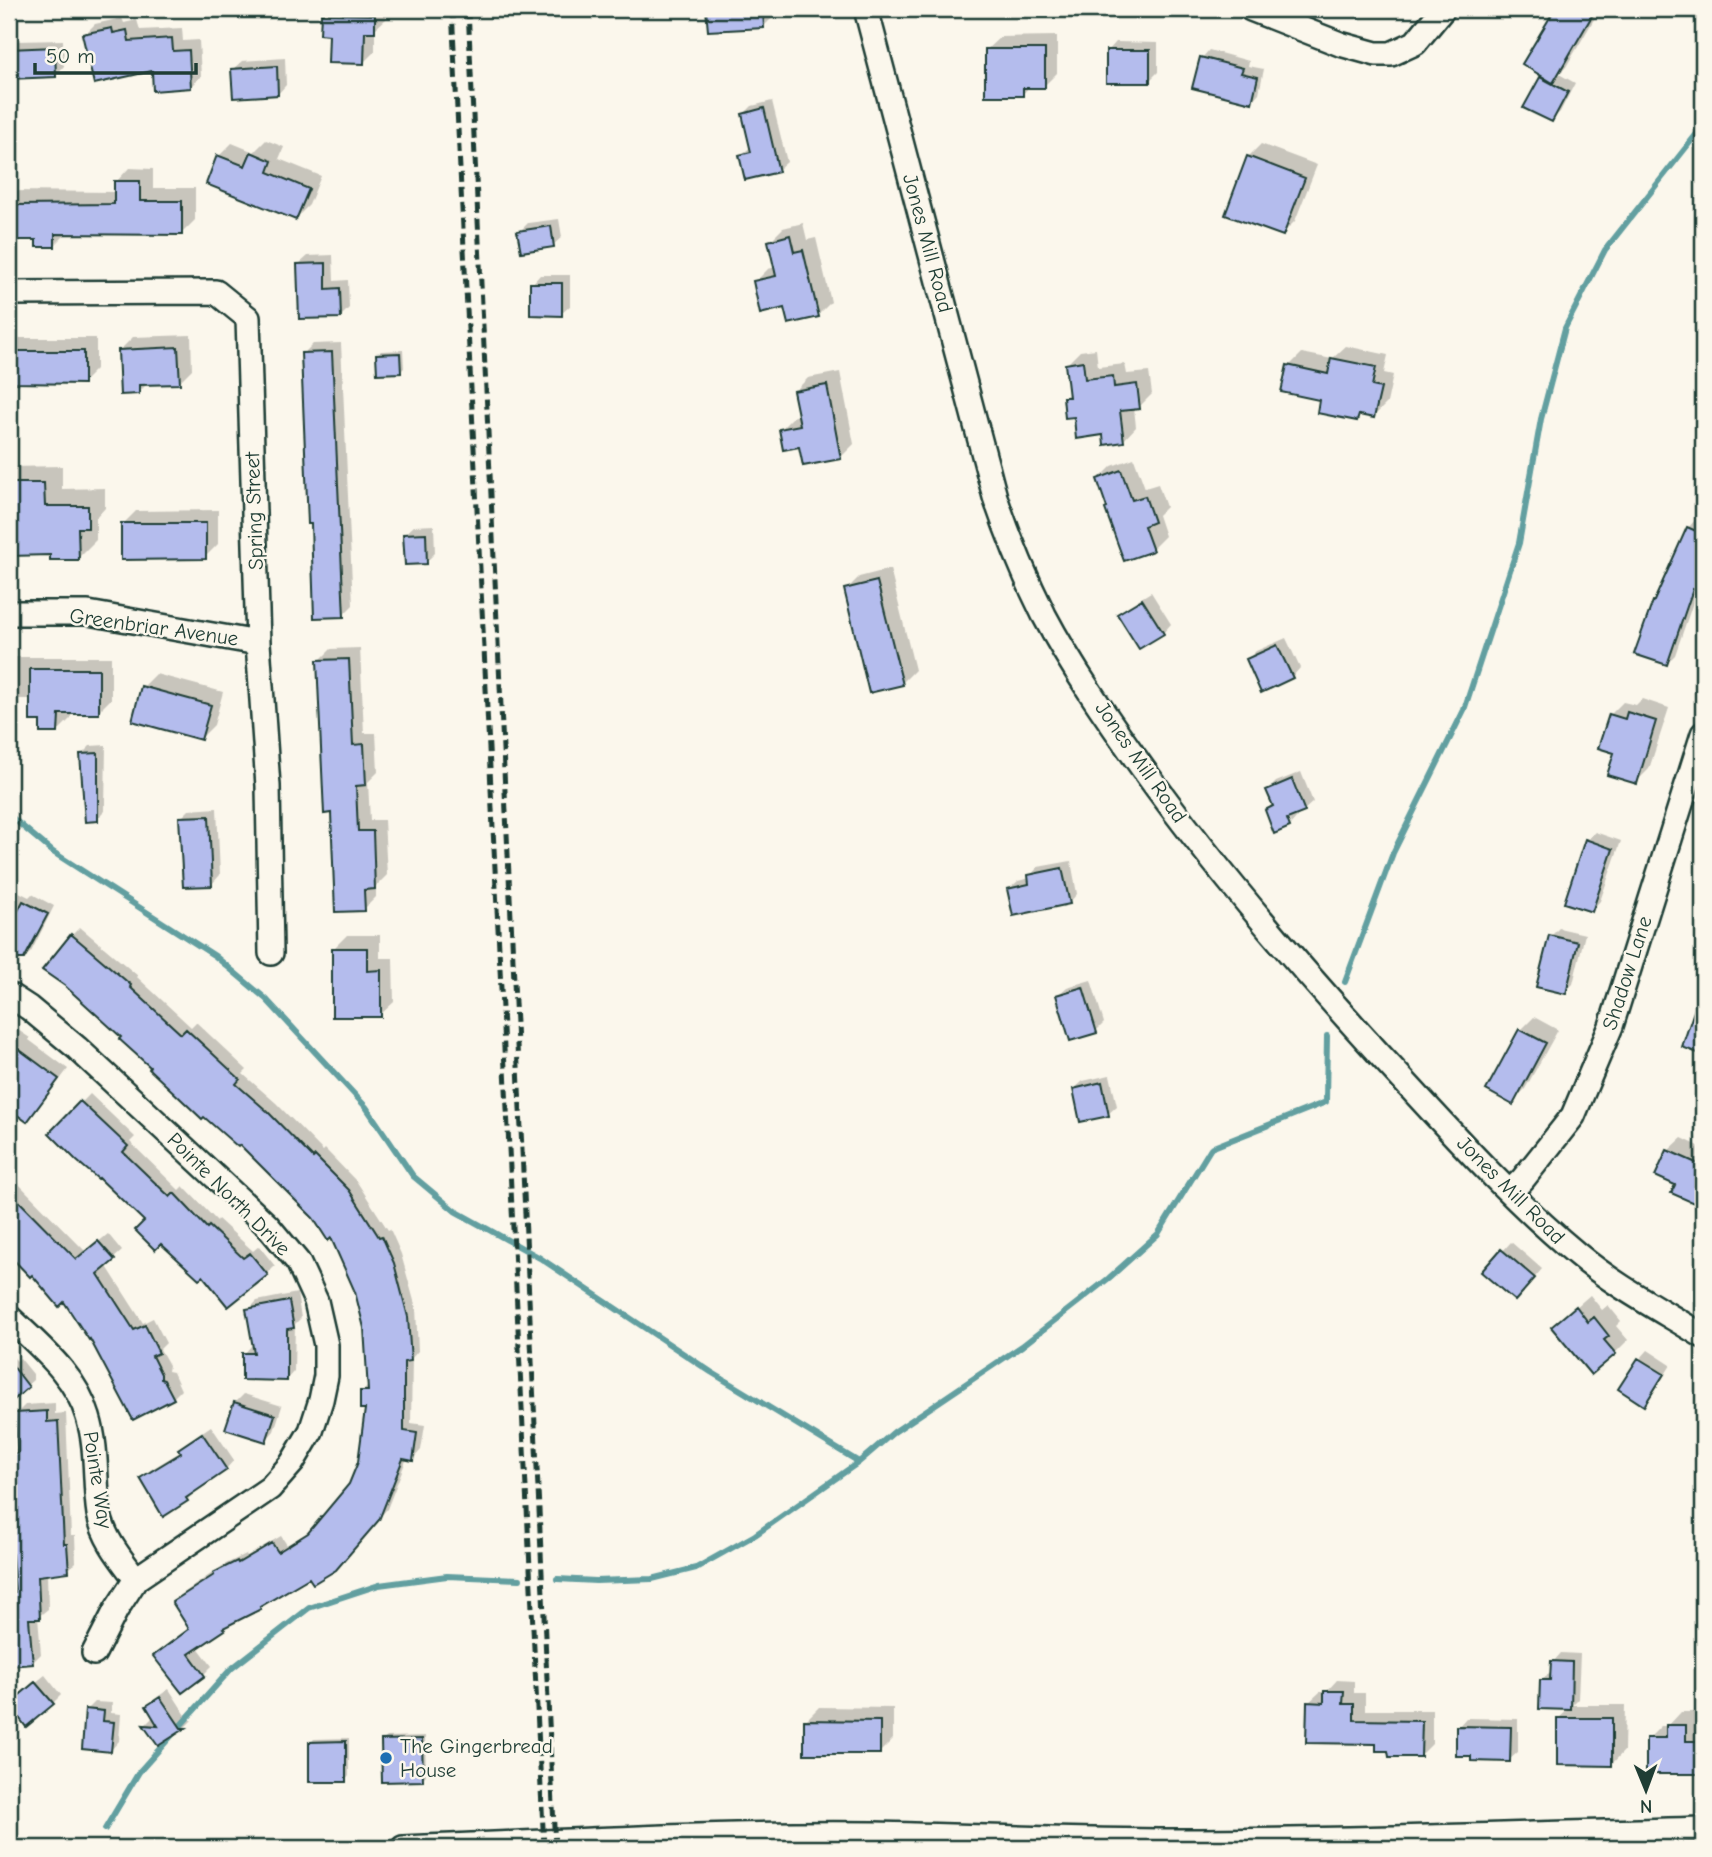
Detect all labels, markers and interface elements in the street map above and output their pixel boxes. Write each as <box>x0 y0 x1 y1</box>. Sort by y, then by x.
scale bar <box>35 32 196 76</box>
text: 50 m <box>46 44 95 68</box>
street label: Jones Mill Road <box>898 171 958 315</box>
street label: Spring Street <box>240 451 268 570</box>
street label: Greenbriar Avenue <box>68 603 240 651</box>
street label: Jones Mill Road <box>1090 697 1192 827</box>
street label: Shadow Lane <box>1597 913 1657 1033</box>
street label: Pointe North Drive <box>163 1128 295 1260</box>
street label: Jones Mill Road <box>1452 1131 1570 1249</box>
street label: Pointe Way <box>78 1430 118 1531</box>
place label: The Gingerbread House <box>400 1734 553 1782</box>
marker: The Gingerbread House <box>378 1750 394 1766</box>
north arrow <box>1610 1756 1680 1826</box>
text: N <box>1640 1795 1653 1817</box>

